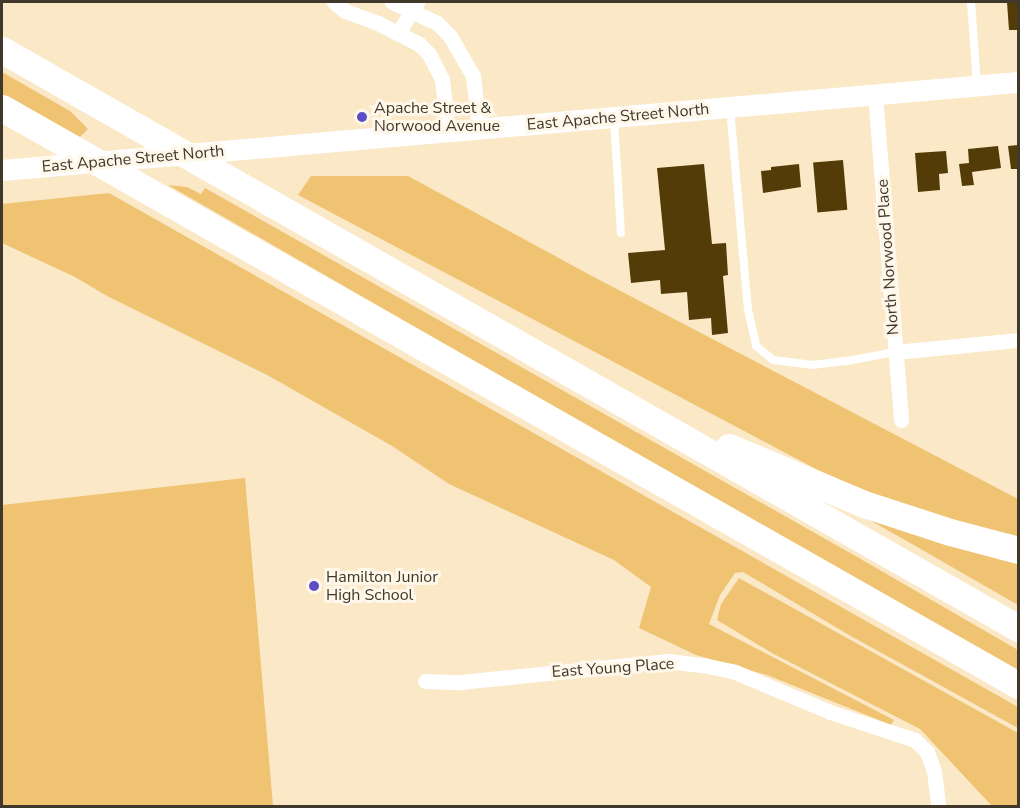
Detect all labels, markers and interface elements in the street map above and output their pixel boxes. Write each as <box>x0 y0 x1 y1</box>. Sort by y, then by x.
place label: Apache Street & Norwood Avenue <box>374 98 500 136</box>
street label: East Apache Street North <box>526 99 710 135</box>
marker: Apache Street & Norwood Avenue <box>355 110 369 124</box>
street label: East Apache Street North <box>41 141 225 177</box>
street label: North Norwood Place <box>873 178 903 336</box>
place label: Hamilton Junior High School <box>326 567 438 605</box>
marker: Hamilton Junior High School <box>307 579 321 593</box>
street label: East Young Place <box>551 654 675 682</box>

